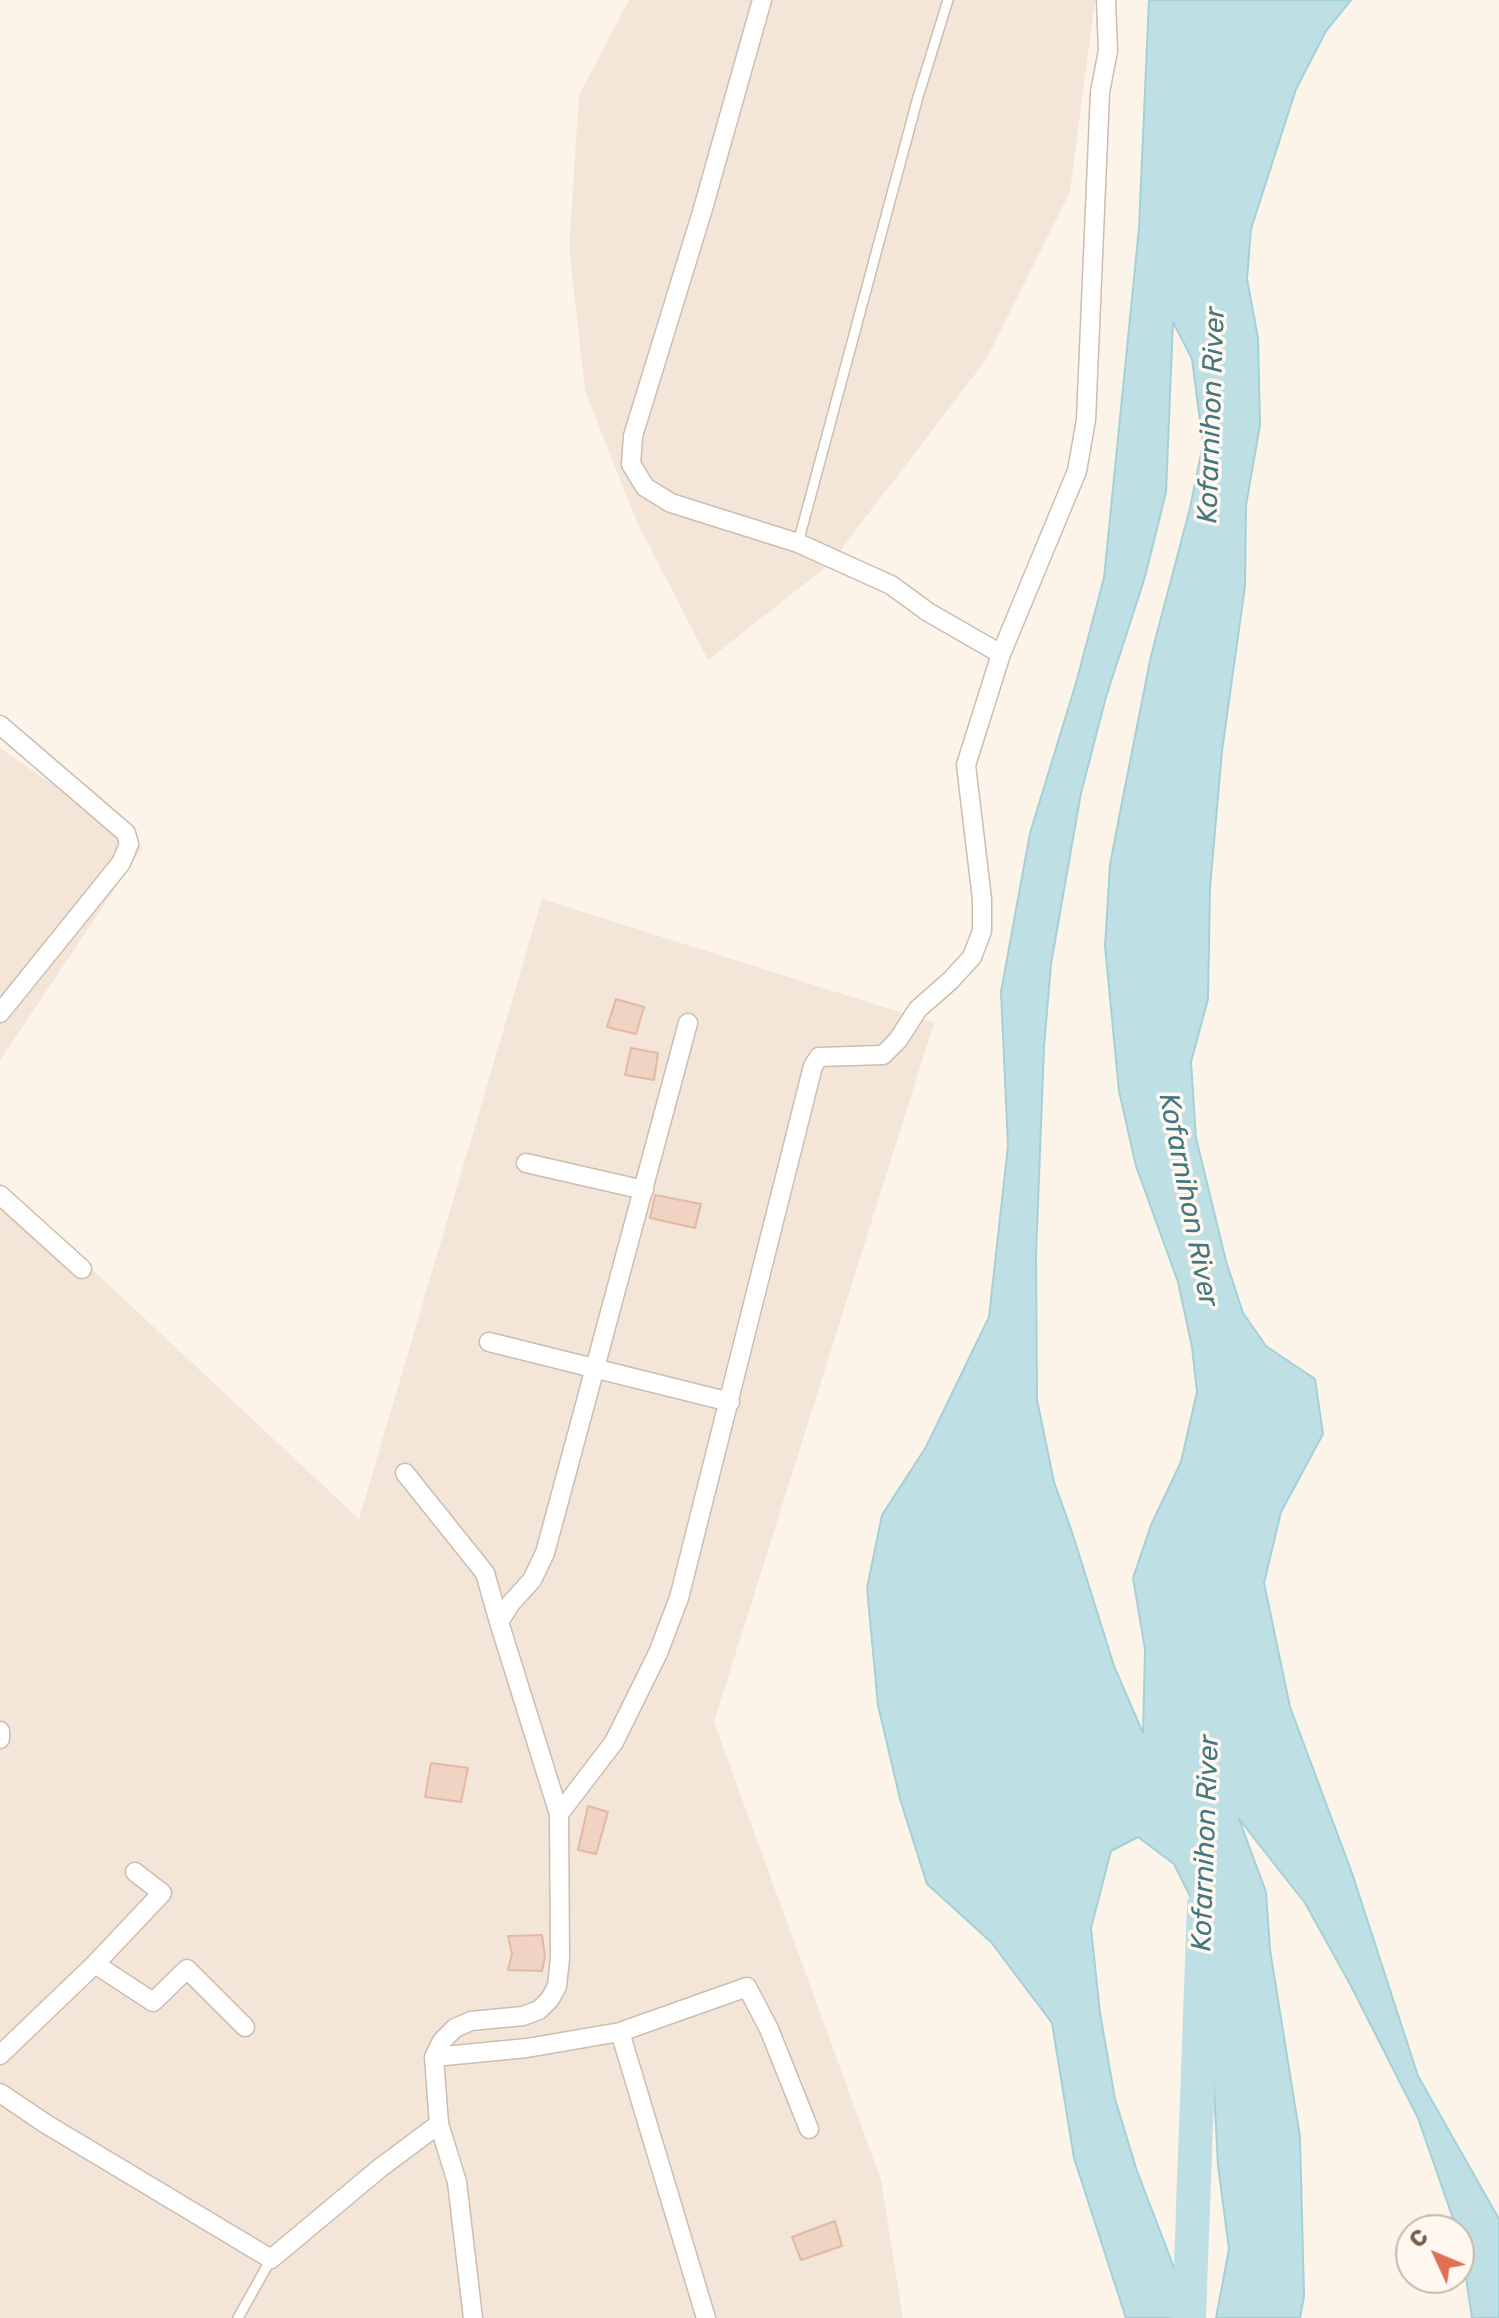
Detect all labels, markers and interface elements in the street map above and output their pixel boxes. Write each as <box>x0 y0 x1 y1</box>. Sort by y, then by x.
water label: Kofarnihon River <box>1191 306 1233 524</box>
water label: Kofarnihon River <box>1151 1091 1225 1309</box>
water label: Kofarnihon River <box>1185 1734 1227 1952</box>
north arrow <box>1395 2214 1475 2294</box>
text: С <box>1404 2223 1434 2253</box>

